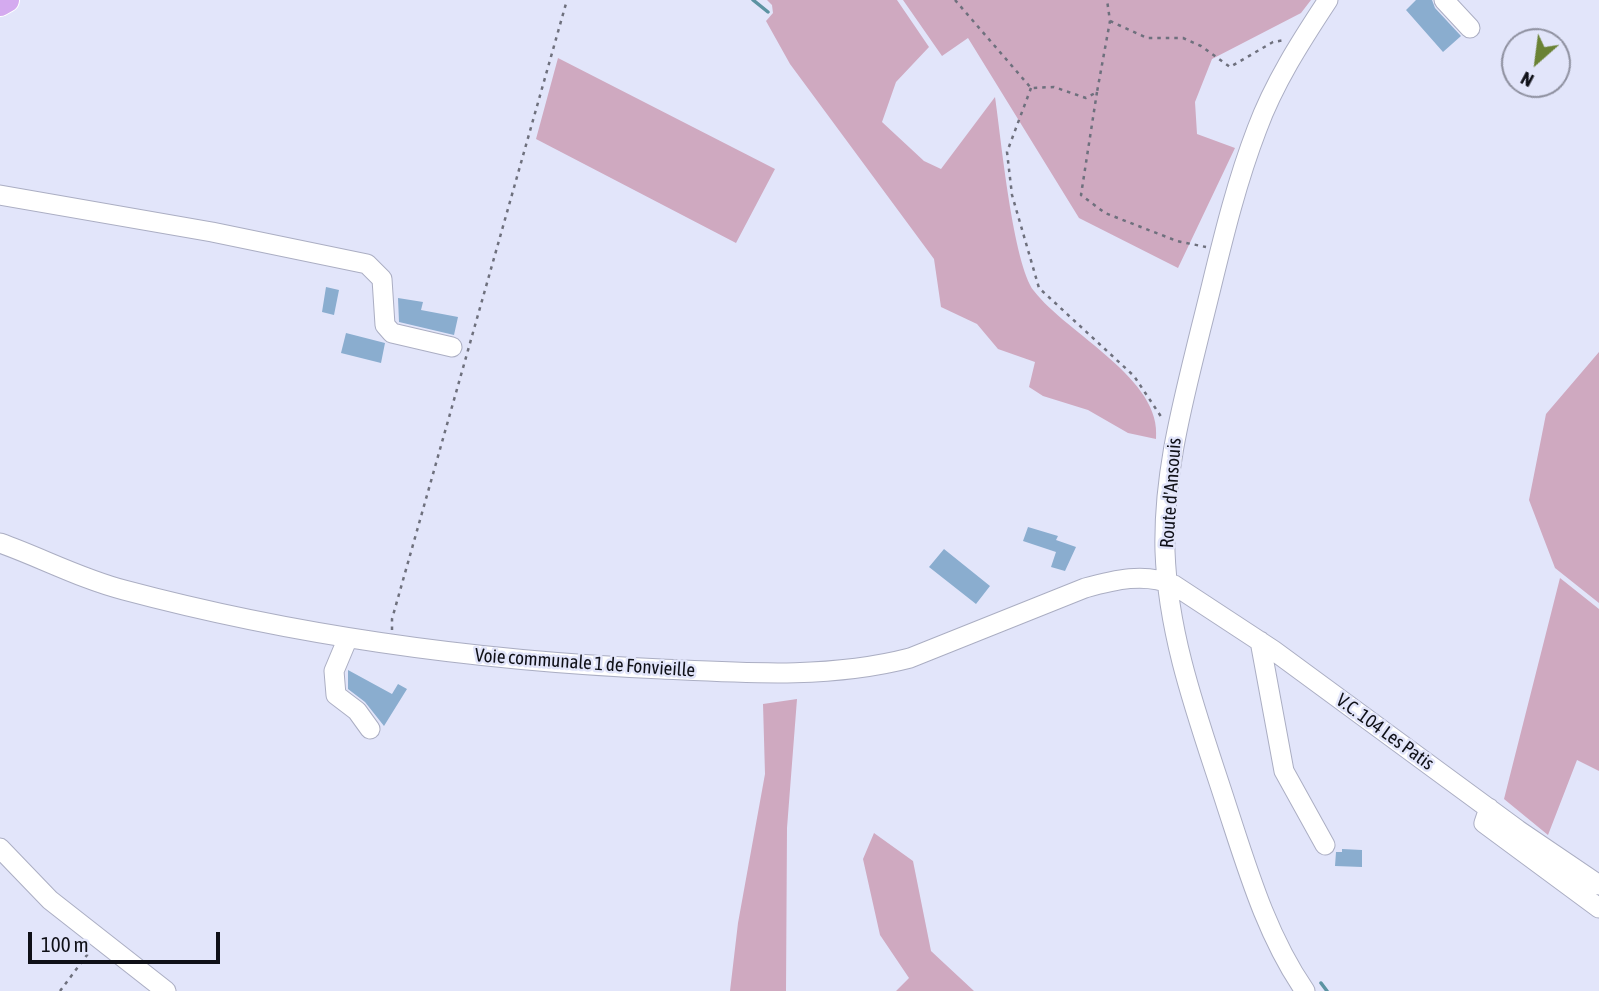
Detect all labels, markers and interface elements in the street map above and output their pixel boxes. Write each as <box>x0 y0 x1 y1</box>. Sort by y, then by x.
north arrow <box>1501 28 1571 98</box>
text: N <box>1517 67 1537 92</box>
street label: Route d'Ansouis <box>1156 437 1186 549</box>
street label: Voie communale 1 de Fonvieille <box>474 644 696 682</box>
street label: V.C. 104 Les Patis <box>1332 689 1438 775</box>
scale bar <box>32 918 224 962</box>
text: 100 m <box>41 932 89 956</box>

